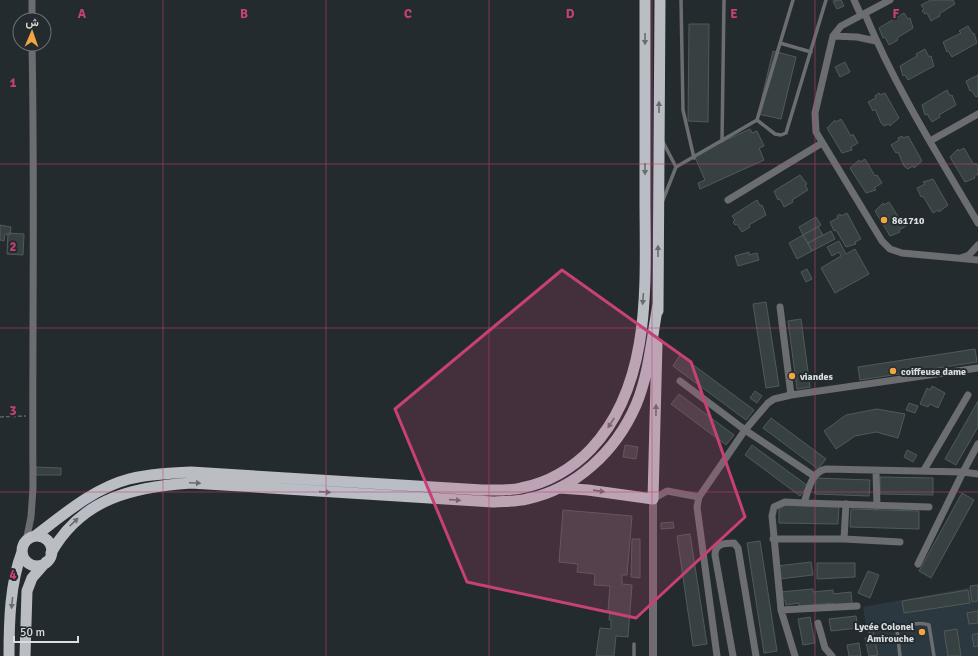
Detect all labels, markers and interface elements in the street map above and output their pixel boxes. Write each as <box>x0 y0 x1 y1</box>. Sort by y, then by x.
text: A <box>78 6 87 22</box>
text: B <box>240 6 248 22</box>
text: C <box>404 6 412 22</box>
text: D <box>566 6 575 22</box>
text: E <box>730 6 738 22</box>
text: F <box>893 6 900 22</box>
north arrow <box>12 12 52 52</box>
text: ش <box>25 16 39 29</box>
one-way arrow <box>642 33 648 46</box>
text: 1 <box>9 75 17 91</box>
one-way arrow <box>656 100 662 113</box>
one-way arrow <box>642 163 648 176</box>
marker: 861710 <box>879 215 889 225</box>
place label: 861710 <box>892 215 925 227</box>
text: 2 <box>9 239 17 255</box>
one-way arrow <box>655 244 661 257</box>
one-way arrow <box>640 293 647 305</box>
marker: coiffeuse dame <box>888 366 898 376</box>
place label: coiffeuse dame <box>901 366 966 378</box>
marker: viandes <box>787 371 797 381</box>
place label: viandes <box>799 371 834 383</box>
text: 3 <box>9 403 17 419</box>
one-way arrow <box>652 404 659 416</box>
one-way arrow <box>607 418 615 428</box>
one-way arrow <box>189 480 201 487</box>
one-way arrow <box>319 488 331 495</box>
one-way arrow <box>593 488 605 494</box>
one-way arrow <box>449 496 461 503</box>
one-way arrow <box>70 518 79 527</box>
text: 4 <box>9 567 17 583</box>
one-way arrow <box>9 597 15 609</box>
scale bar <box>14 618 78 644</box>
place label: Lycée Colonel Amirouche <box>854 621 914 645</box>
text: 50 m <box>20 625 45 640</box>
marker: Lycée Colonel Amirouche <box>917 627 927 637</box>

